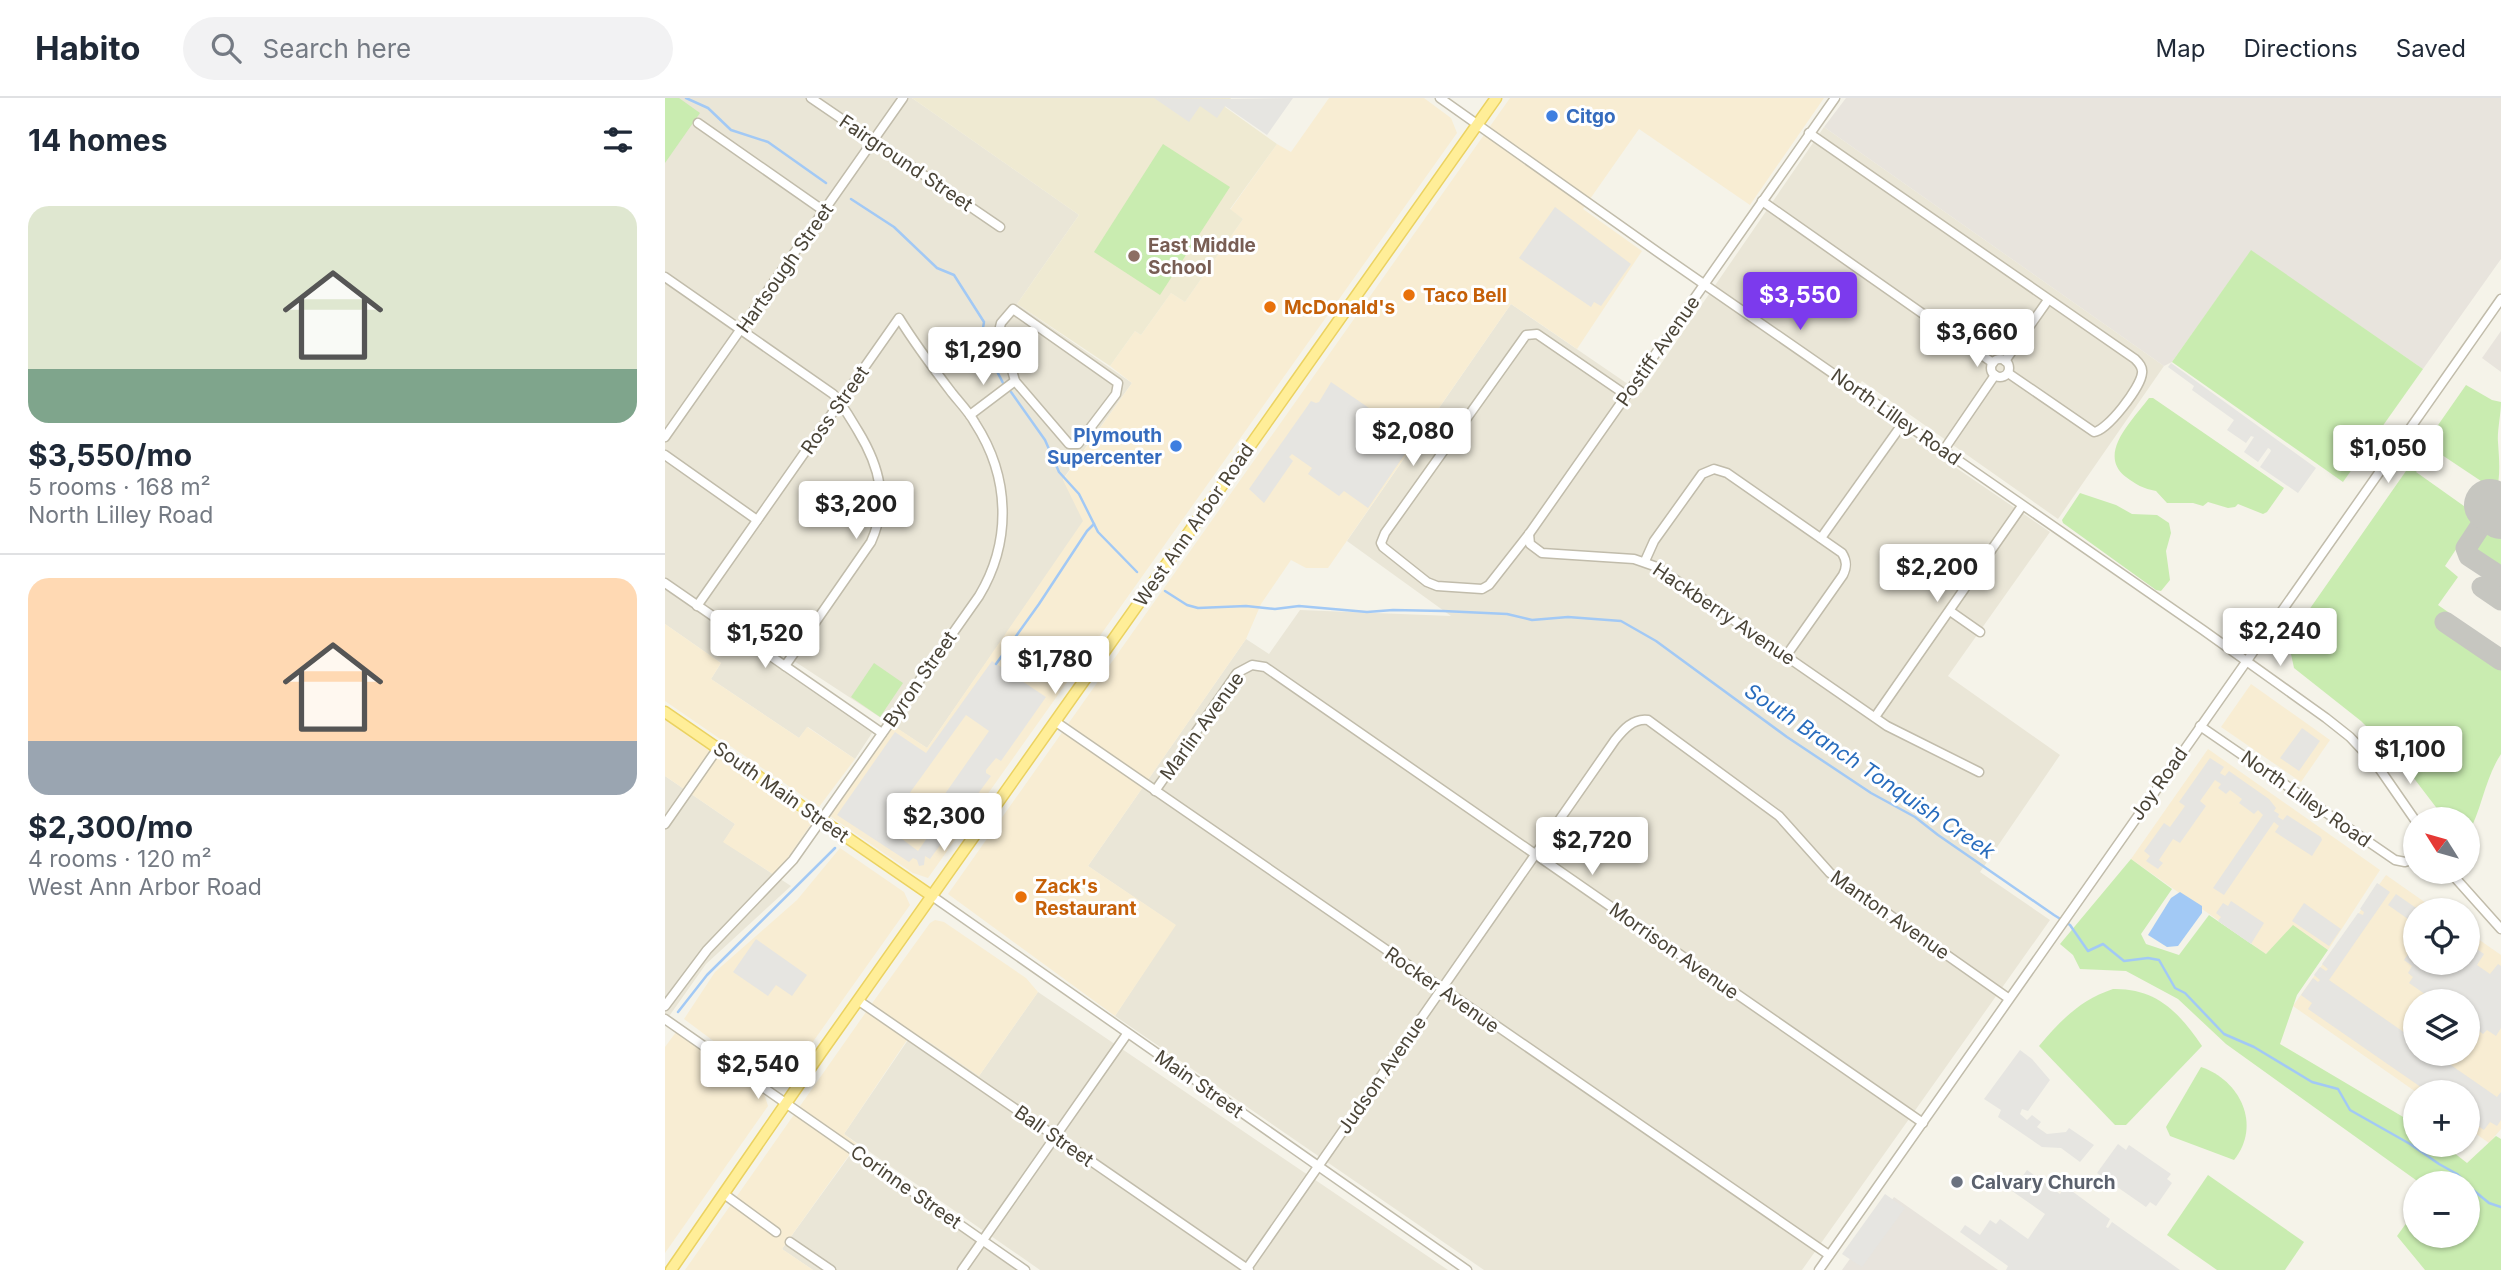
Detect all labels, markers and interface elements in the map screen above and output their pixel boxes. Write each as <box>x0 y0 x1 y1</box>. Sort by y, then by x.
search box <box>183 17 673 80</box>
text: Habito <box>35 28 141 68</box>
icon: search <box>207 29 245 67</box>
text: Search here <box>263 33 411 64</box>
text: Map <box>2156 34 2205 63</box>
text: Directions <box>2243 34 2358 63</box>
text: Saved <box>2396 34 2466 63</box>
place label: Citgo <box>1566 105 1616 128</box>
marker: Citgo <box>1544 108 1560 124</box>
street label: Fairground Street <box>835 110 977 216</box>
icon: filters <box>599 121 637 159</box>
text: 14 homes <box>28 122 167 158</box>
street label: Hartsough Street <box>732 199 838 337</box>
place label: East Middle School <box>1148 234 1256 279</box>
marker: East Middle School <box>1126 248 1142 264</box>
icon: home <box>270 252 396 378</box>
pin: $3,550 <box>1743 272 1857 332</box>
text: $3,550 <box>1759 281 1841 309</box>
place label: Taco Bell <box>1423 284 1507 307</box>
marker: Taco Bell <box>1401 287 1417 303</box>
street label: Postiff Avenue <box>1611 291 1705 411</box>
place label: McDonald's <box>1284 296 1395 319</box>
marker: McDonald's <box>1262 299 1278 315</box>
pin: $3,660 <box>1920 310 2034 369</box>
text: $3,660 <box>1936 318 2018 346</box>
pin: $1,290 <box>926 328 1040 387</box>
text: $1,290 <box>944 336 1022 364</box>
street label: Ross Street <box>796 361 874 459</box>
street label: North Lilley Road <box>1827 364 1965 470</box>
pin: $2,080 <box>1356 408 1470 468</box>
text: $2,080 <box>1372 417 1454 445</box>
place label: Plymouth Supercenter <box>1047 424 1162 469</box>
pin: $1,050 <box>2331 426 2445 485</box>
text: $1,050 <box>2349 434 2427 462</box>
text: $3,550/mo <box>28 437 192 473</box>
marker: Plymouth Supercenter <box>1168 438 1184 454</box>
street label: West Ann Arbor Road <box>1129 439 1259 611</box>
text: 5 rooms · 168 m² <box>28 473 211 501</box>
pin: $3,200 <box>799 482 913 541</box>
text: $3,200 <box>815 490 897 518</box>
text: North Lilley Road <box>28 501 213 529</box>
pin: $2,200 <box>1880 545 1994 604</box>
text: $2,200 <box>1896 553 1978 581</box>
street label: Hackberry Avenue <box>1649 558 1799 670</box>
pin: $2,240 <box>2223 608 2337 668</box>
pin: $1,520 <box>708 610 822 670</box>
text: $2,240 <box>2239 617 2321 645</box>
text: $1,520 <box>726 619 804 647</box>
icon: home <box>270 624 396 750</box>
street label: Byron Street <box>879 627 961 731</box>
pin: $1,780 <box>998 636 1112 696</box>
text: $1,780 <box>1017 645 1093 673</box>
street label: Marlin Avenue <box>1155 668 1249 784</box>
water label: South Branch Tonquish Creek <box>1740 678 2000 864</box>
pin: $1,100 <box>2353 726 2467 786</box>
text: $1,100 <box>2374 735 2446 763</box>
street label: South Main Street <box>709 737 853 847</box>
street label: Joy Road <box>2126 743 2192 825</box>
street label: North Lilley Road <box>2237 746 2375 852</box>
pin: $2,300 <box>887 794 1001 853</box>
text: $2,300 <box>903 802 985 830</box>
north arrow <box>2403 807 2480 884</box>
map controls <box>2403 807 2480 1248</box>
text: $2,300/mo <box>28 809 193 845</box>
pin: $2,720 <box>1535 818 1649 877</box>
text: $2,720 <box>1552 826 1632 854</box>
text: 4 rooms · 120 m² <box>28 845 212 873</box>
street label: Manton Avenue <box>1826 865 1954 965</box>
text: West Ann Arbor Road <box>28 873 262 901</box>
place label: Zack's Restaurant <box>1035 875 1136 920</box>
marker: Zack's Restaurant <box>1013 889 1029 905</box>
street label: Morrison Avenue <box>1605 898 1743 1004</box>
button: locate <box>2403 898 2480 975</box>
street label: Rocker Avenue <box>1380 942 1504 1038</box>
button: layers <box>2403 989 2480 1066</box>
street label: Judson Avenue <box>1333 1012 1431 1138</box>
pin: $2,540 <box>701 1042 815 1101</box>
street label: Main Street <box>1150 1045 1248 1123</box>
text: $2,540 <box>717 1050 799 1078</box>
button: + <box>2403 1080 2480 1157</box>
street label: Ball Street <box>1010 1100 1098 1172</box>
street label: Corinne Street <box>846 1140 966 1234</box>
place label: Calvary Church <box>1971 1171 2116 1194</box>
button: − <box>2403 1171 2480 1248</box>
marker: Calvary Church <box>1949 1174 1965 1190</box>

